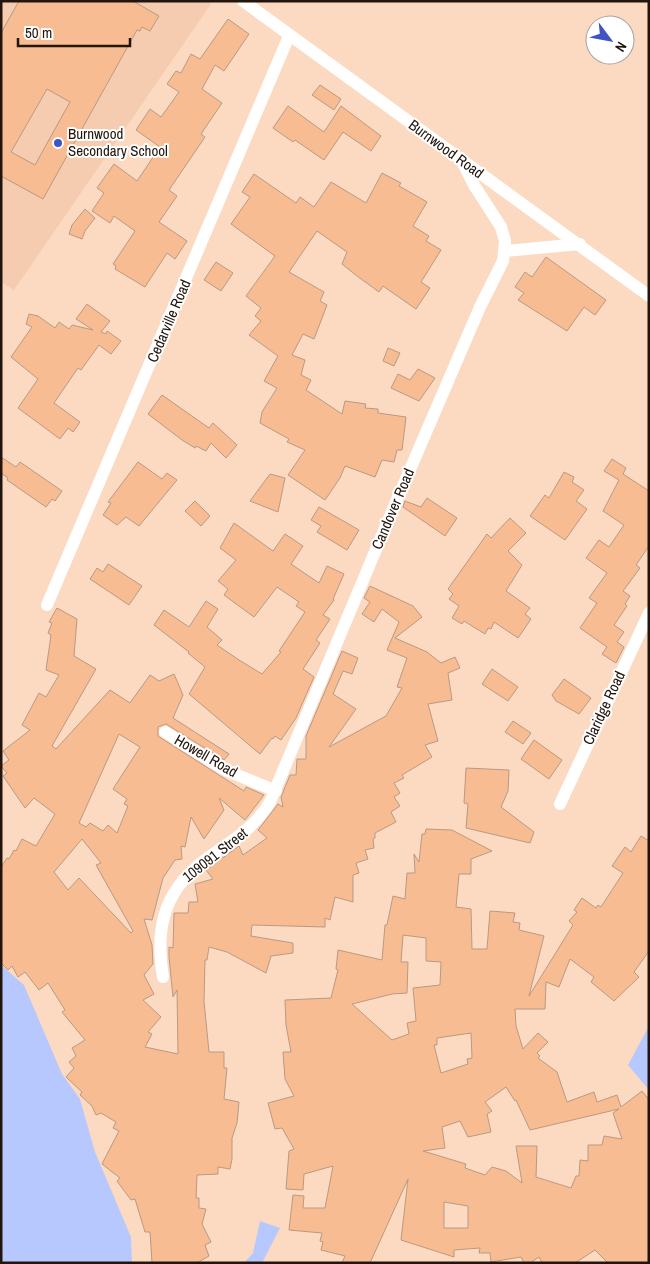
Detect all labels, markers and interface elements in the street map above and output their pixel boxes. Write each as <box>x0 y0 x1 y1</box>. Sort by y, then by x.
scale bar <box>18 15 130 47</box>
north arrow <box>585 15 635 65</box>
text: 50 m <box>25 22 52 43</box>
text: N <box>611 39 631 55</box>
street label: Burnwood Road <box>404 114 488 183</box>
place label: Burnwood Secondary School <box>68 123 168 161</box>
marker: Burnwood Secondary School <box>52 137 64 149</box>
street label: Cedarville Road <box>142 276 195 365</box>
street label: Candover Road <box>366 465 419 553</box>
street label: Claridge Road <box>577 667 630 748</box>
street label: Howell Road <box>171 729 242 782</box>
street label: 109091 Street <box>178 822 252 887</box>

